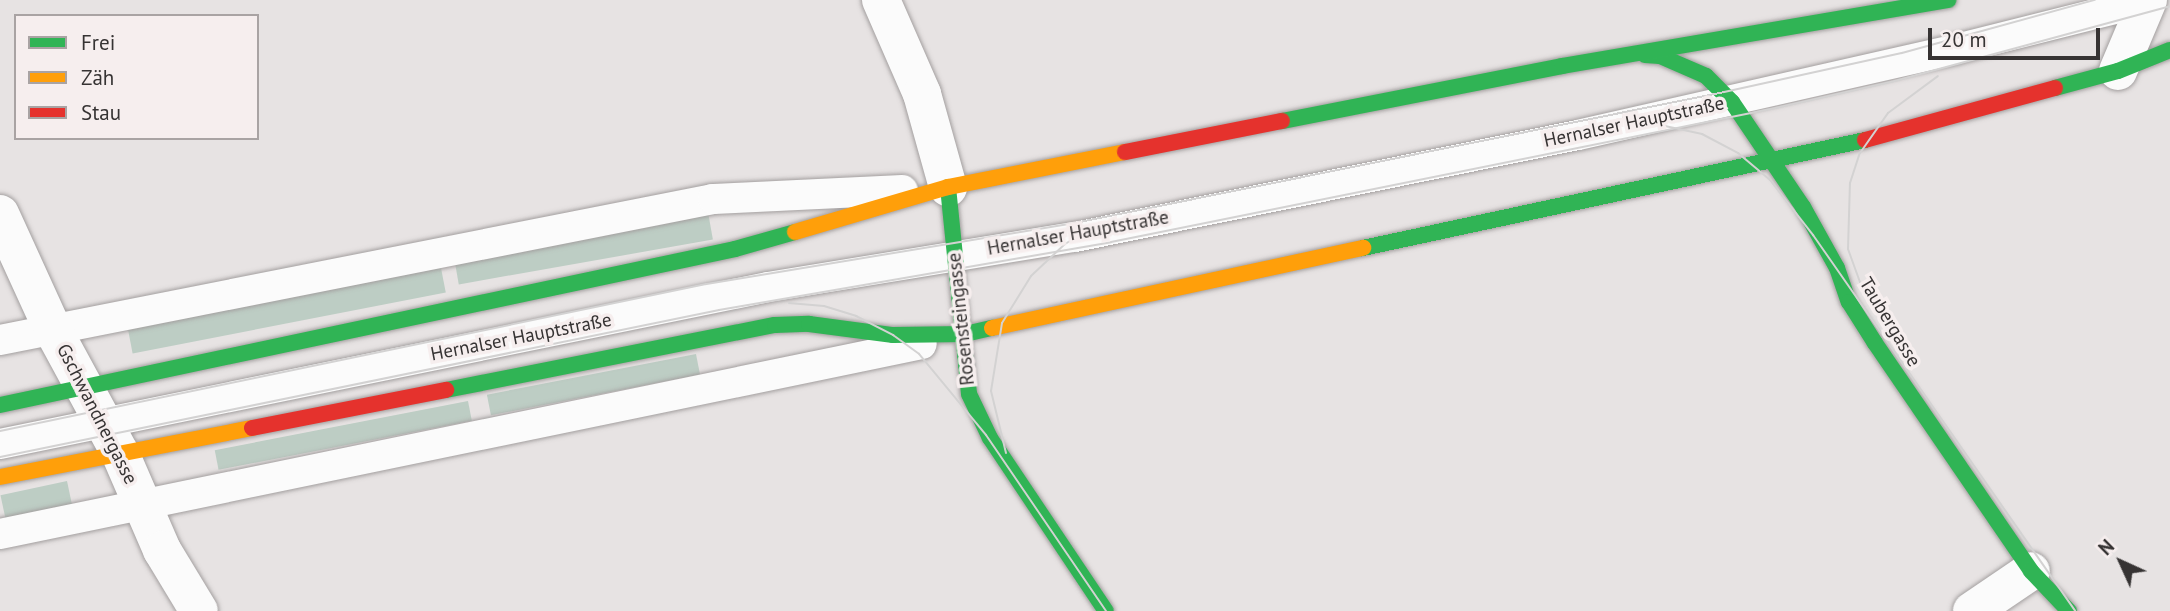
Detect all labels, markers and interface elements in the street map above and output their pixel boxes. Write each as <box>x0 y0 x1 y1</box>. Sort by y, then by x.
legend <box>14 14 259 140</box>
scale bar <box>1932 14 2104 58</box>
text: 20 m <box>1941 26 1987 53</box>
text: Frei <box>81 29 115 56</box>
text: Zäh <box>81 64 114 91</box>
street label: Hernalser Hauptstraße <box>1542 92 1726 152</box>
text: Stau <box>81 99 121 126</box>
street label: Hernalser Hauptstraße <box>986 206 1170 260</box>
street label: Rosensteingasse <box>943 252 979 386</box>
street label: Taubergasse <box>1855 273 1925 371</box>
street label: Hernalser Hauptstraße <box>429 308 613 366</box>
street label: Gschwandnergasse <box>52 340 142 488</box>
north arrow <box>2086 527 2156 597</box>
text: N <box>2093 534 2119 560</box>

